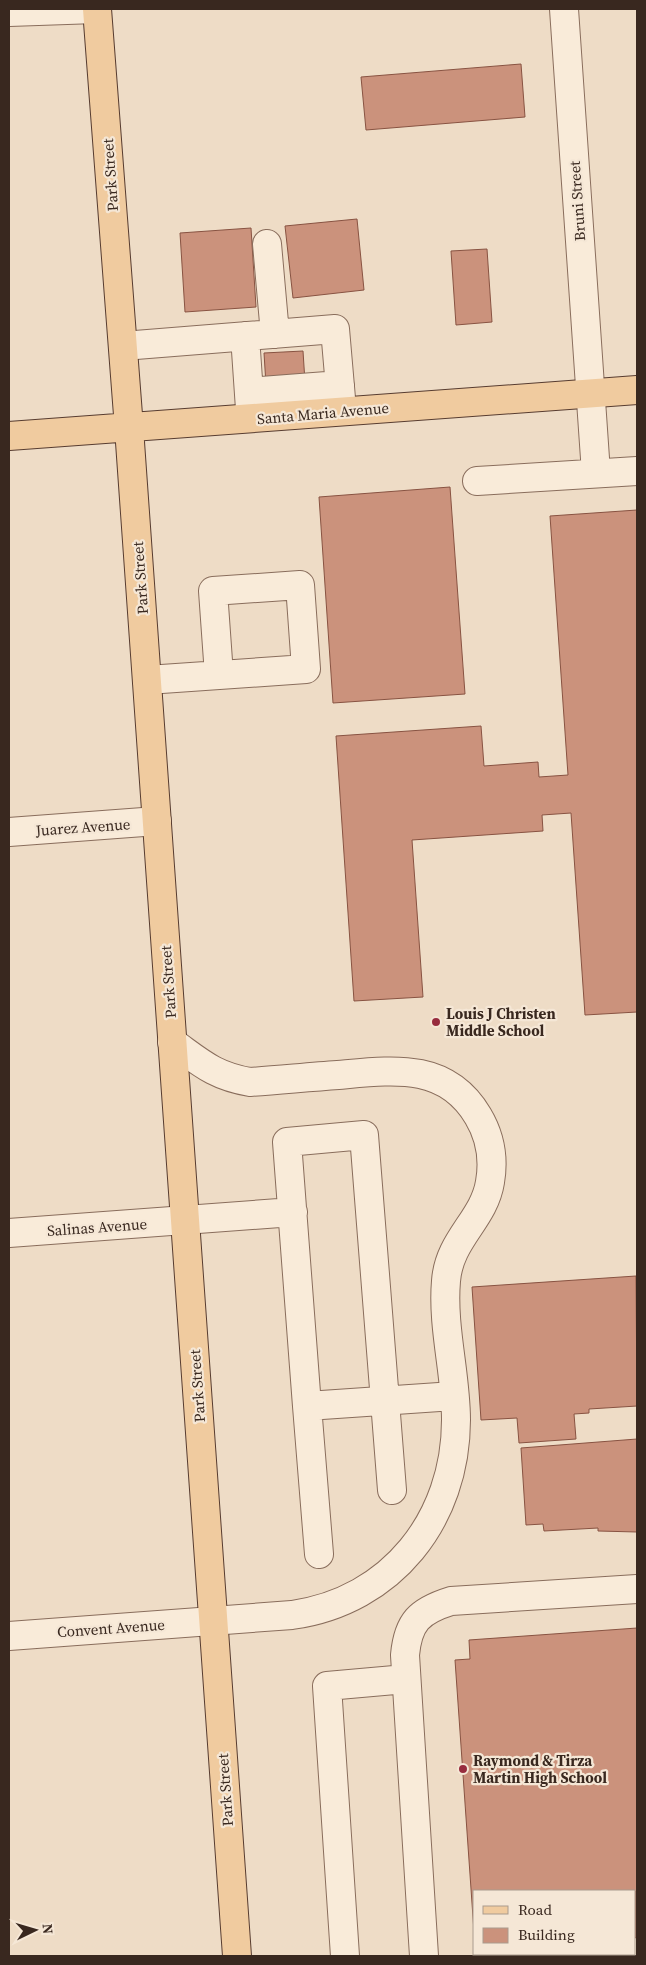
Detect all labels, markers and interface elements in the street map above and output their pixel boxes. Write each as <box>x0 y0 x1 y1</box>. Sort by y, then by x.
street label: Park Street <box>97 138 123 212</box>
street label: Bruni Street <box>564 160 590 242</box>
street label: Santa Maria Avenue <box>256 397 390 429</box>
street label: Park Street <box>127 541 153 615</box>
street label: Juarez Avenue <box>34 813 131 841</box>
street label: Park Street <box>155 945 181 1019</box>
place label: Louis J Christen Middle School <box>446 1003 556 1041</box>
marker: Louis J Christen Middle School <box>430 1016 442 1028</box>
street label: Salinas Avenue <box>46 1213 148 1241</box>
street label: Park Street <box>184 1349 210 1423</box>
street label: Convent Avenue <box>56 1614 166 1642</box>
place label: Raymond & Tirza Martin High School <box>473 1750 607 1788</box>
street label: Park Street <box>212 1753 238 1827</box>
marker: Raymond & Tirza Martin High School <box>457 1763 469 1775</box>
legend <box>473 1890 636 1955</box>
text: Road <box>518 1899 552 1920</box>
north arrow <box>10 1905 60 1955</box>
text: N <box>38 1923 58 1935</box>
text: Building <box>518 1924 575 1945</box>

